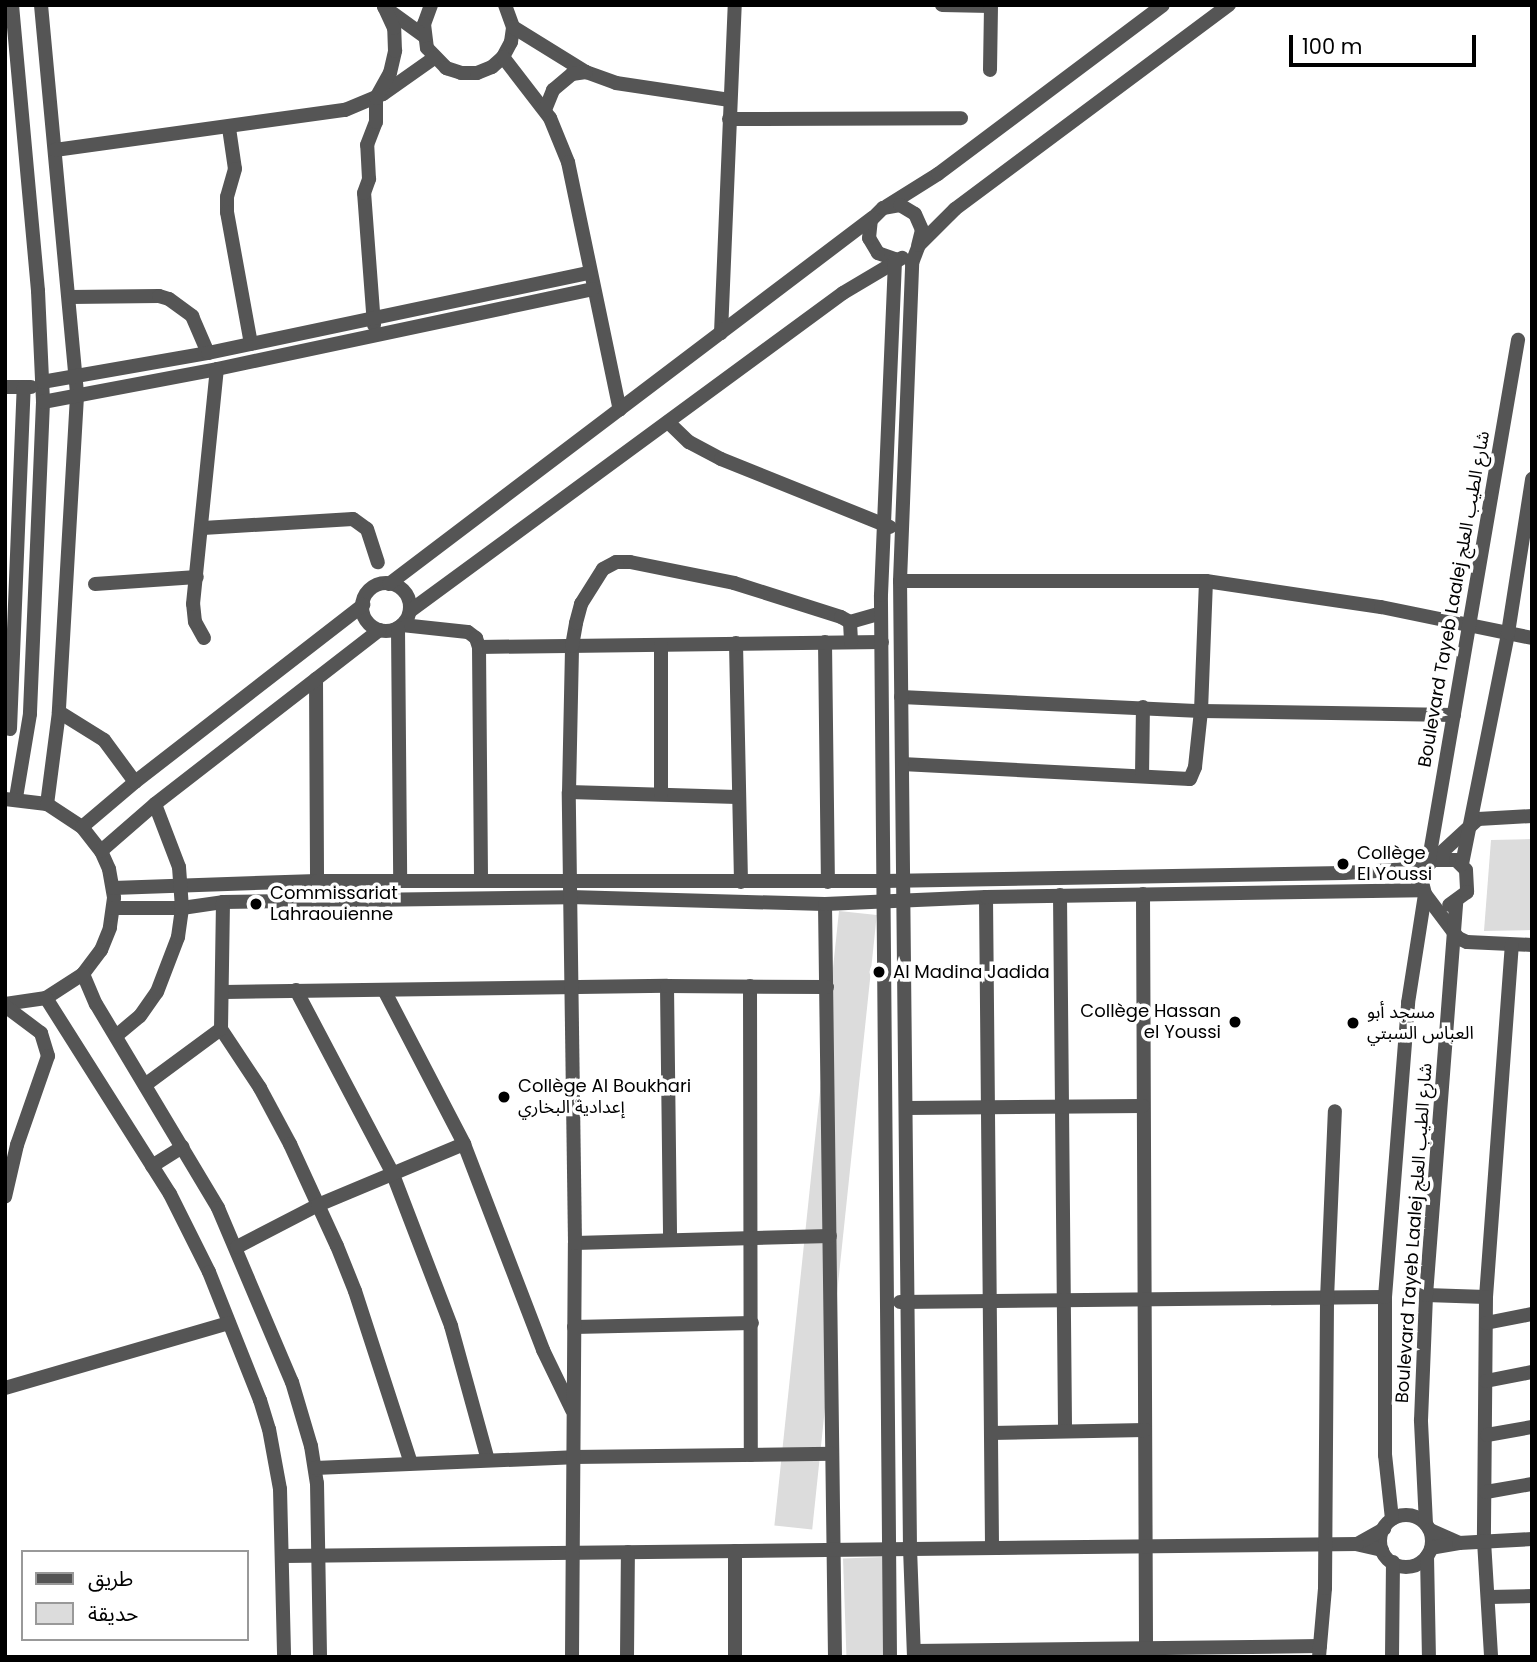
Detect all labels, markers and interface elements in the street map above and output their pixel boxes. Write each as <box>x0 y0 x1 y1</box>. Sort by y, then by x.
scale bar <box>1292 21 1479 65</box>
text: 100 m <box>1302 32 1362 61</box>
street label: Boulevard Tayeb Laalej شارع الطيب العلج <box>1414 429 1494 769</box>
place label: Collège El Youssi <box>1357 843 1432 886</box>
marker: Collège El Youssi <box>1335 856 1351 872</box>
place label: Commissariat Lahraouienne <box>270 883 398 926</box>
marker: Commissariat Lahraouienne <box>248 896 264 912</box>
place label: Al Madina Jadida <box>893 961 1050 983</box>
marker: Al Madina Jadida <box>871 964 887 980</box>
place label: Collège Hassan el Youssi <box>1080 1001 1221 1044</box>
place label: مسجد أبو العباس السبتي <box>1367 1002 1474 1044</box>
marker: Collège Hassan el Youssi <box>1227 1014 1243 1030</box>
marker: مسجد أبو العباس السبتي <box>1345 1015 1361 1031</box>
street label: Boulevard Tayeb Laalej شارع الطيب العلج <box>1391 1062 1437 1404</box>
place label: Collège Al Boukhari إعدادية البخاري <box>518 1076 691 1118</box>
marker: Collège Al Boukhari إعدادية البخاري <box>496 1089 512 1105</box>
legend <box>21 1550 248 1641</box>
text: طريق <box>88 1564 133 1593</box>
text: حديقة <box>88 1599 138 1628</box>

